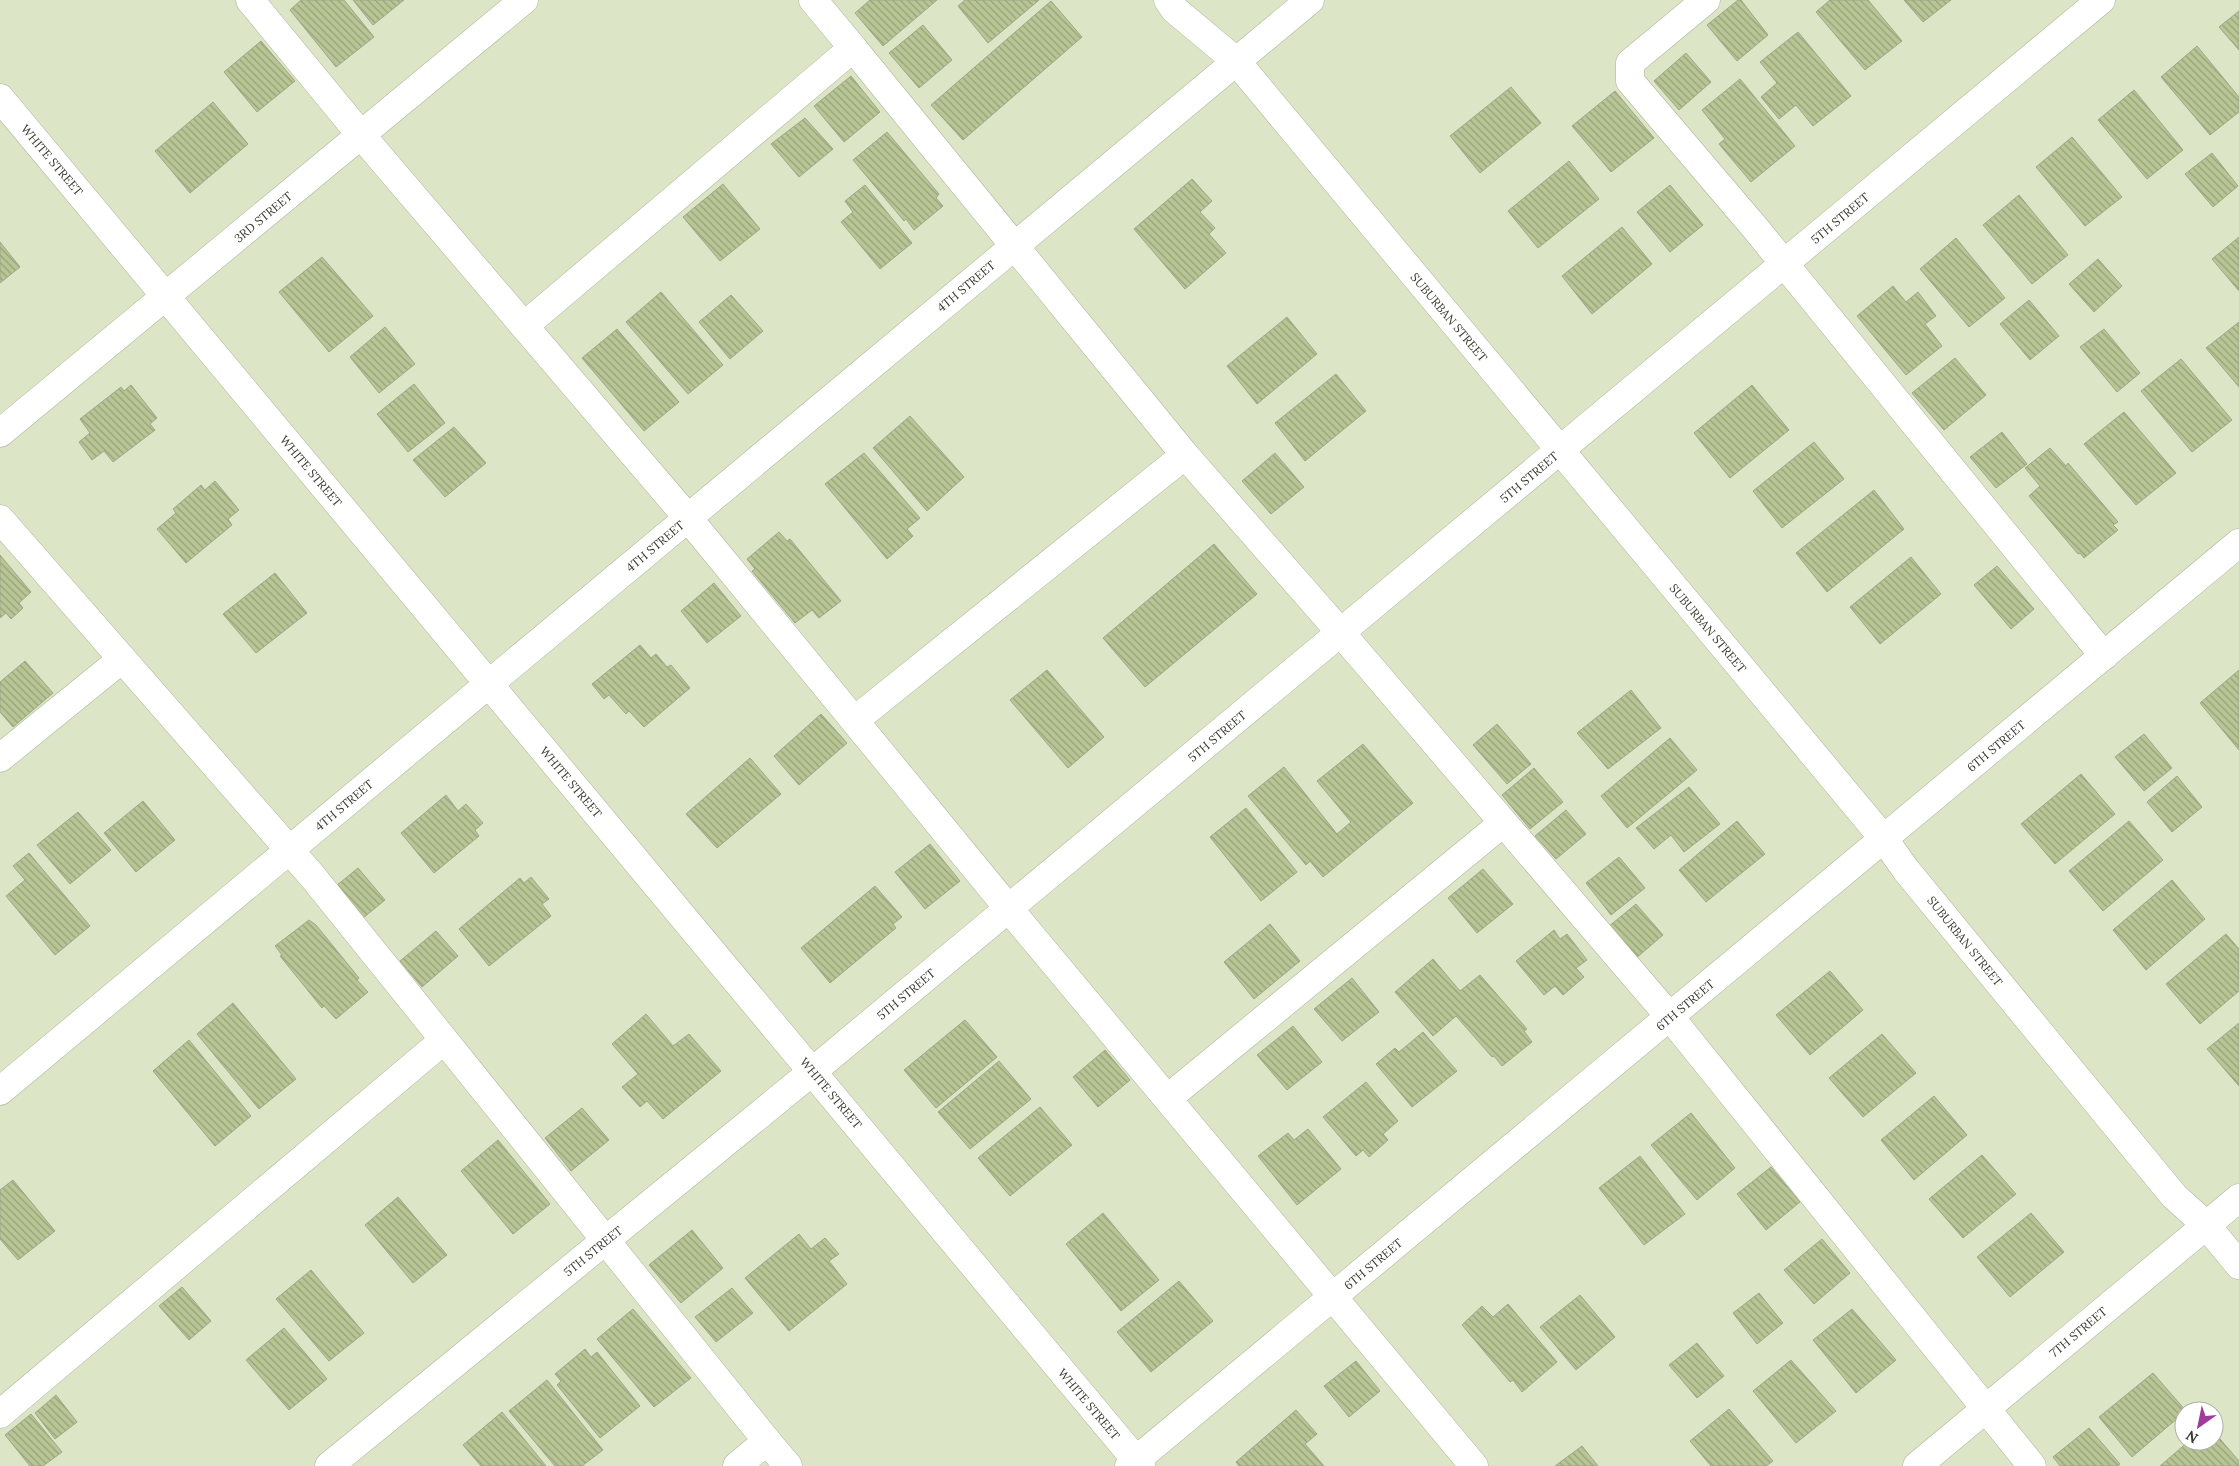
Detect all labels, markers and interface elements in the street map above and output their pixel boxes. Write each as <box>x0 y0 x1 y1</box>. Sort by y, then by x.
street label: WHITE STREET <box>18 121 86 199</box>
street label: 3RD STREET <box>231 188 295 246</box>
street label: 5TH STREET <box>1808 189 1872 247</box>
street label: 4TH STREET <box>934 257 998 315</box>
street label: SUBURBAN STREET <box>1407 270 1491 365</box>
street label: WHITE STREET <box>277 432 345 510</box>
street label: 5TH STREET <box>1497 448 1561 506</box>
street label: 4TH STREET <box>623 517 687 575</box>
street label: SUBURBAN STREET <box>1666 581 1750 676</box>
street label: 5TH STREET <box>1185 707 1249 765</box>
street label: 6TH STREET <box>1964 717 2029 775</box>
street label: WHITE STREET <box>537 743 605 821</box>
street label: 4TH STREET <box>312 776 376 834</box>
street label: SUBURBAN STREET <box>1924 893 2006 989</box>
street label: 5TH STREET <box>874 965 938 1023</box>
street label: 6TH STREET <box>1653 976 1718 1034</box>
street label: WHITE STREET <box>797 1054 865 1132</box>
street label: 5TH STREET <box>561 1223 626 1279</box>
street label: 6TH STREET <box>1341 1235 1406 1293</box>
street label: 7TH STREET <box>2046 1303 2110 1360</box>
street label: WHITE STREET <box>1055 1365 1123 1443</box>
north arrow <box>2174 1401 2224 1451</box>
text: N <box>2182 1426 2201 1447</box>

